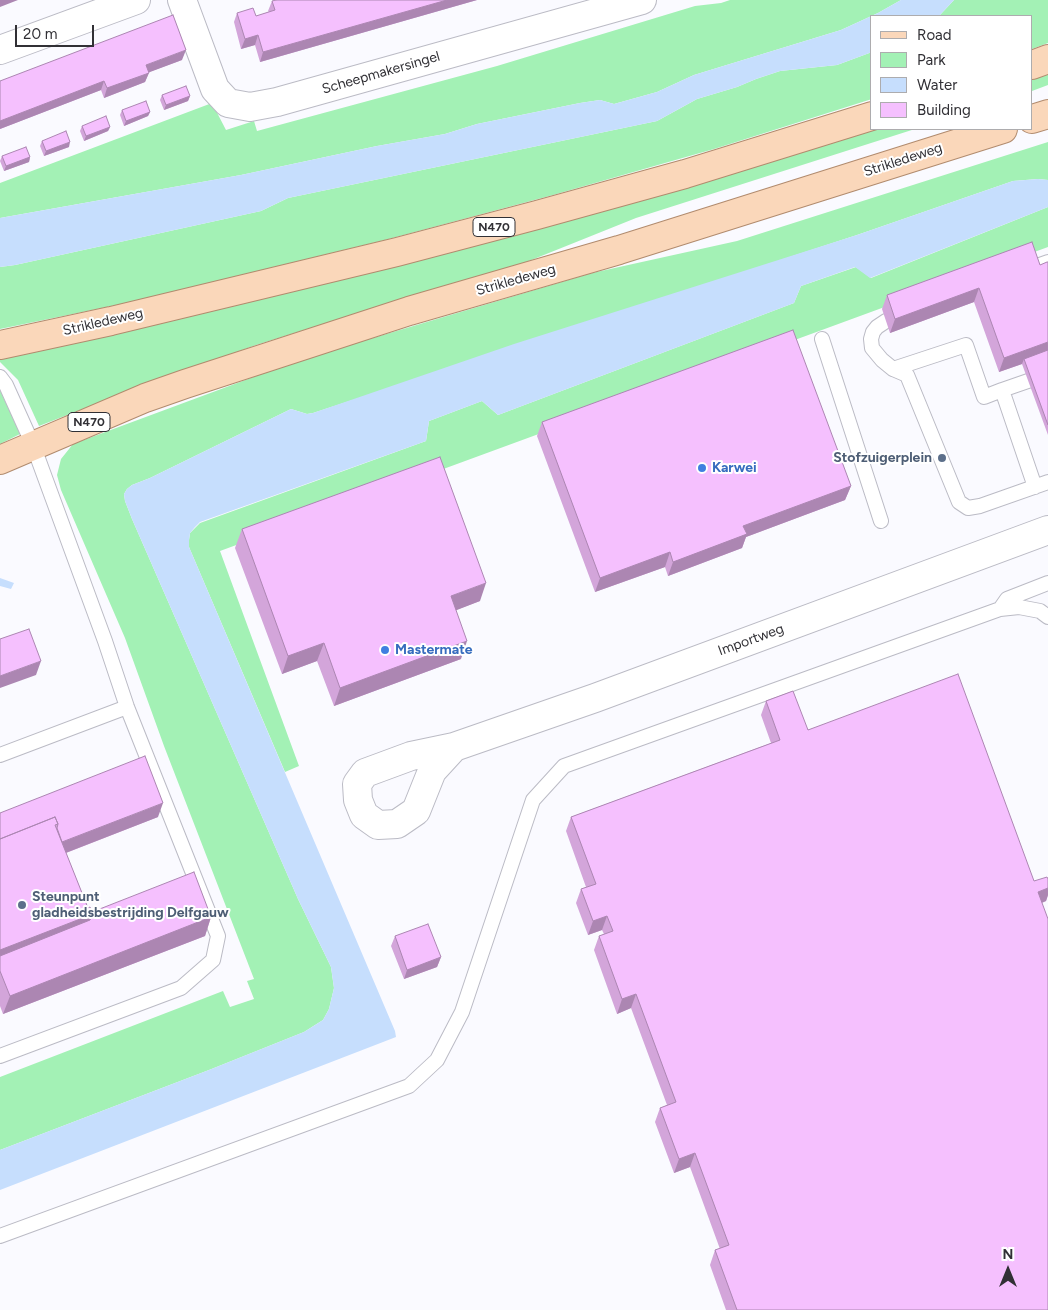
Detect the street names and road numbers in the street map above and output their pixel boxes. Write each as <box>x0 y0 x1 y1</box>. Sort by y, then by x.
street label: Scheepmakersingel <box>320 48 442 98</box>
street label: Strikledeweg <box>862 139 944 181</box>
road number: N470 <box>473 218 515 236</box>
street label: Strikledeweg <box>474 261 558 299</box>
street label: Strikledeweg <box>61 305 145 339</box>
road number: N470 <box>68 412 110 432</box>
street label: Importweg <box>716 620 786 660</box>

